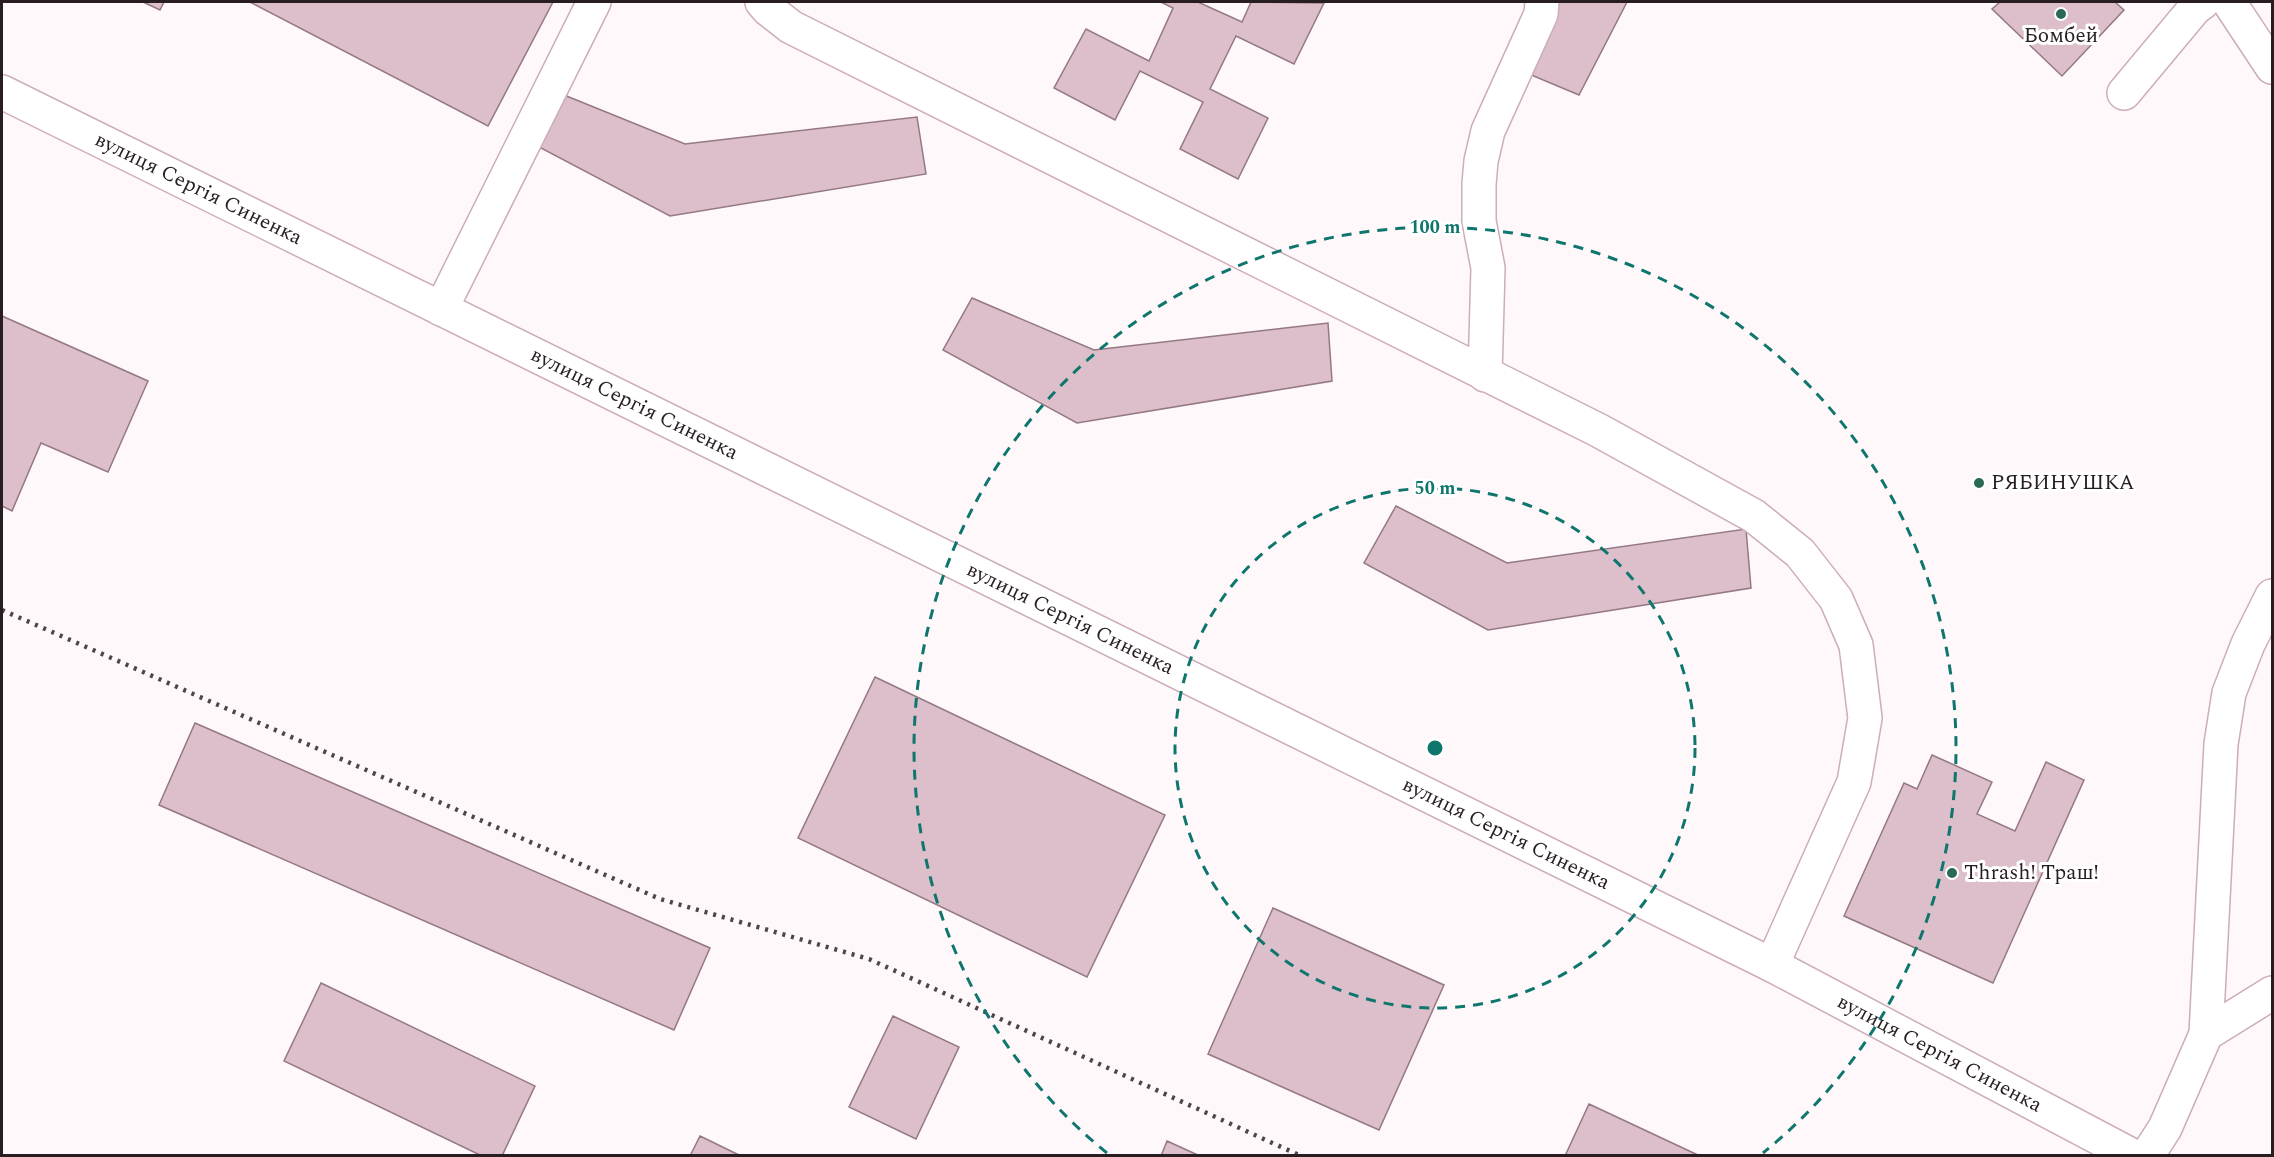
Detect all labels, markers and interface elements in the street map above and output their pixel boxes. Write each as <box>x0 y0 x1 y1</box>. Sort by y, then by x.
marker: Бомбей <box>2054 7 2068 21</box>
place label: Бомбей <box>2024 20 2098 52</box>
street label: вулиця Сергія Синенка <box>89 124 308 254</box>
text: 100 m <box>1409 214 1461 241</box>
street label: вулиця Сергія Синенка <box>525 339 744 469</box>
place label: РЯБИНУШКА <box>1991 467 2135 499</box>
text: 50 m <box>1415 475 1455 502</box>
marker: РЯБИНУШКА <box>1972 476 1986 490</box>
street label: вулиця Сергія Синенка <box>961 554 1180 684</box>
centre of rings <box>1425 738 1445 758</box>
street label: вулиця Сергія Синенка <box>1397 769 1616 899</box>
place label: Thrash! Траш! <box>1964 857 2099 889</box>
marker: Thrash! Траш! <box>1945 866 1959 880</box>
street label: вулиця Сергія Синенка <box>1831 986 2048 1121</box>

